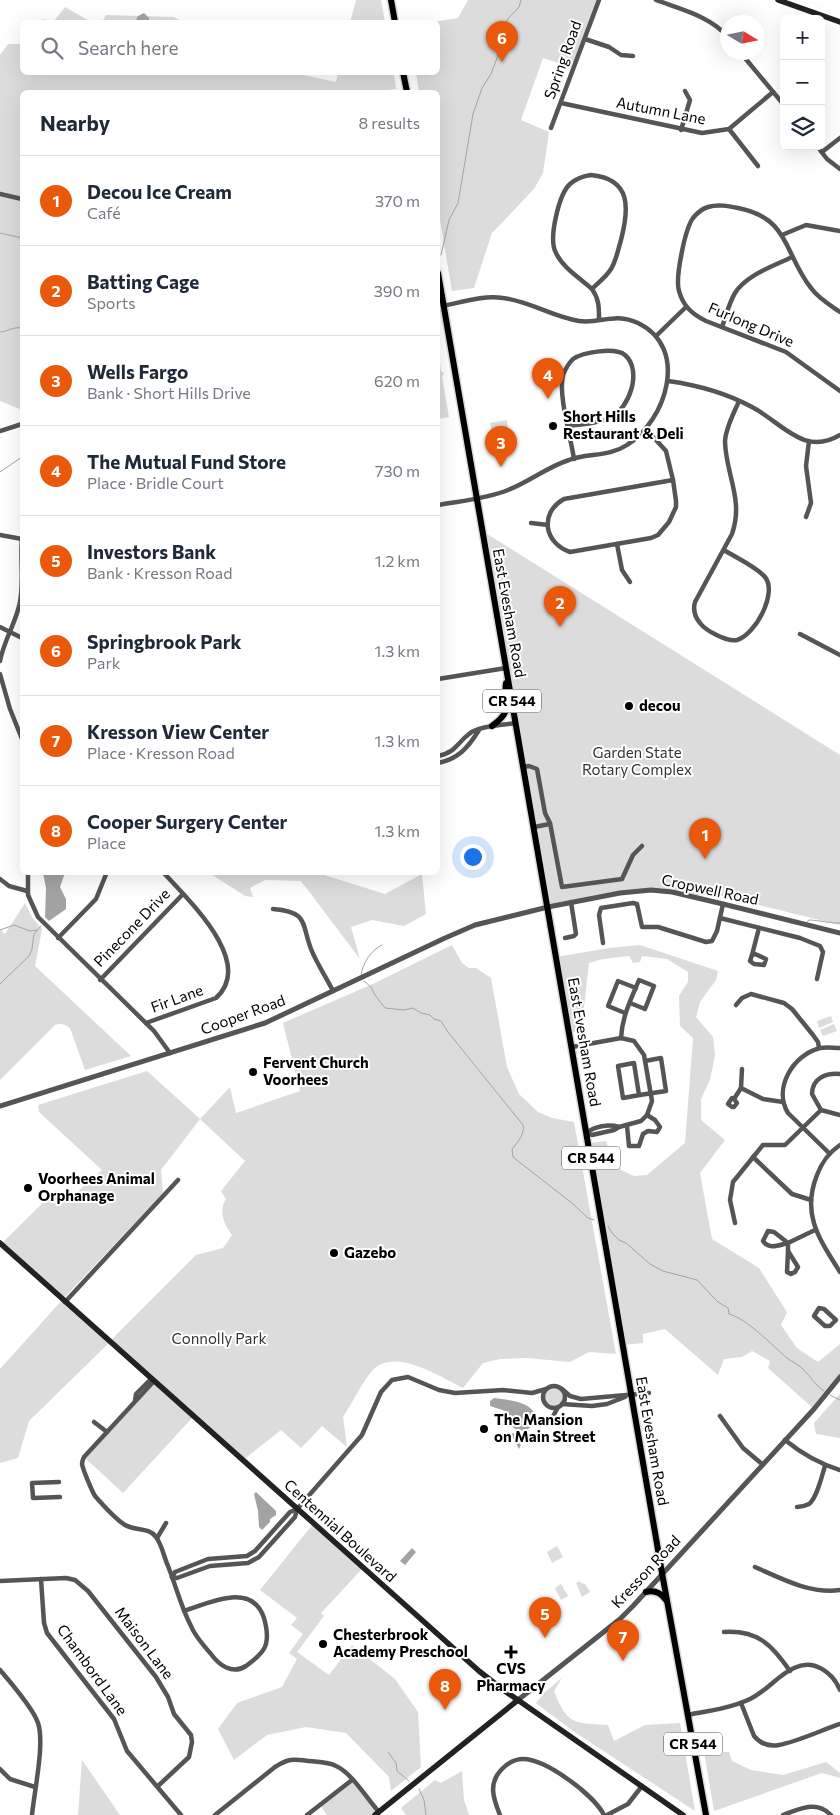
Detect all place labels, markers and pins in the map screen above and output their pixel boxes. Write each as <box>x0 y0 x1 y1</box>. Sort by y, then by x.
pin: 6 <box>486 21 518 62</box>
pin: 4 <box>532 358 564 399</box>
place label: Short Hills Restaurant & Deli <box>563 407 684 442</box>
marker: Short Hills Restaurant & Deli <box>547 420 559 432</box>
pin: 3 <box>485 426 517 467</box>
pin: 2 <box>544 586 576 627</box>
place label: decou <box>639 696 680 714</box>
marker: decou <box>623 700 635 712</box>
pin: 1 <box>689 818 721 859</box>
place label: Fervent Church Voorhees <box>263 1053 369 1088</box>
marker: Fervent Church Voorhees <box>247 1066 259 1078</box>
place label: Voorhees Animal Orphanage <box>38 1169 155 1204</box>
marker: Voorhees Animal Orphanage <box>22 1182 34 1194</box>
place label: Gazebo <box>344 1243 396 1261</box>
marker: Gazebo <box>328 1247 340 1259</box>
place label: The Mansion on Main Street <box>494 1410 596 1445</box>
marker: The Mansion on Main Street <box>478 1423 490 1435</box>
pin: 5 <box>529 1597 561 1638</box>
pin: 7 <box>607 1620 639 1661</box>
place label: Chesterbrook Academy Preschool <box>333 1625 468 1660</box>
marker: Chesterbrook Academy Preschool <box>317 1638 329 1650</box>
marker: CVS Pharmacy <box>505 1646 517 1658</box>
place label: CVS Pharmacy <box>477 1659 546 1694</box>
pin: 8 <box>429 1669 461 1710</box>

